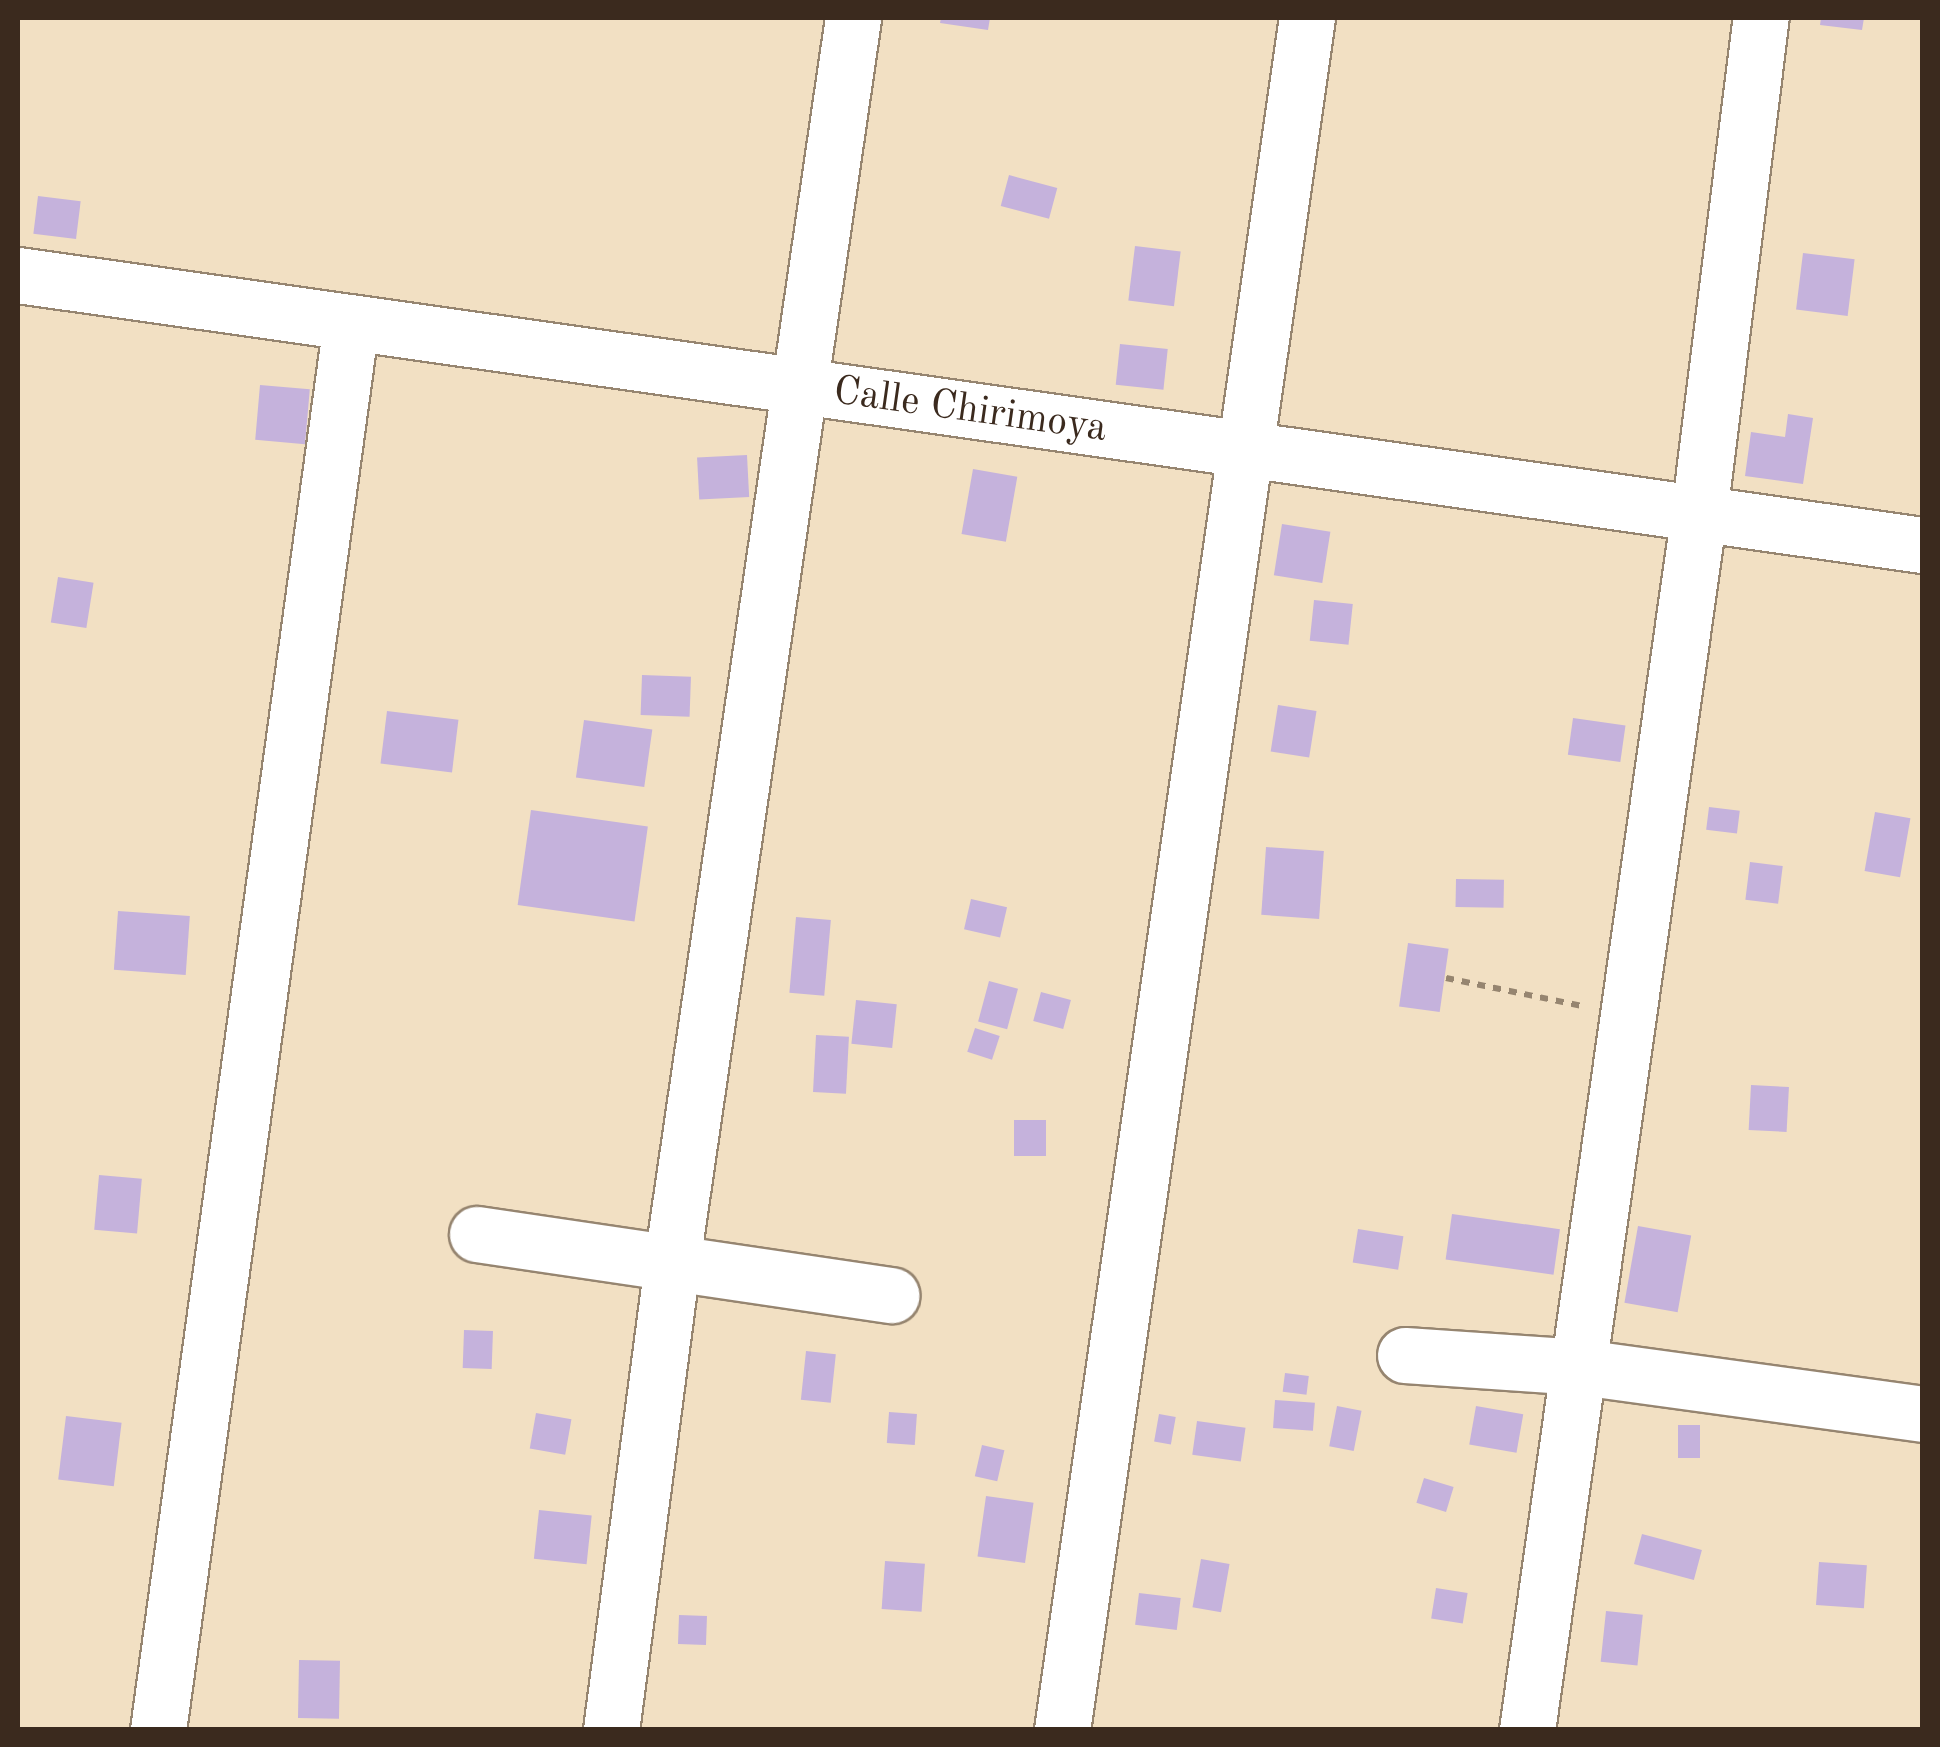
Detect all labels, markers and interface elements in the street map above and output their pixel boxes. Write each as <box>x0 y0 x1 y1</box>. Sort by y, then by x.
street label: Calle Chirimoya <box>830 368 1110 454</box>

